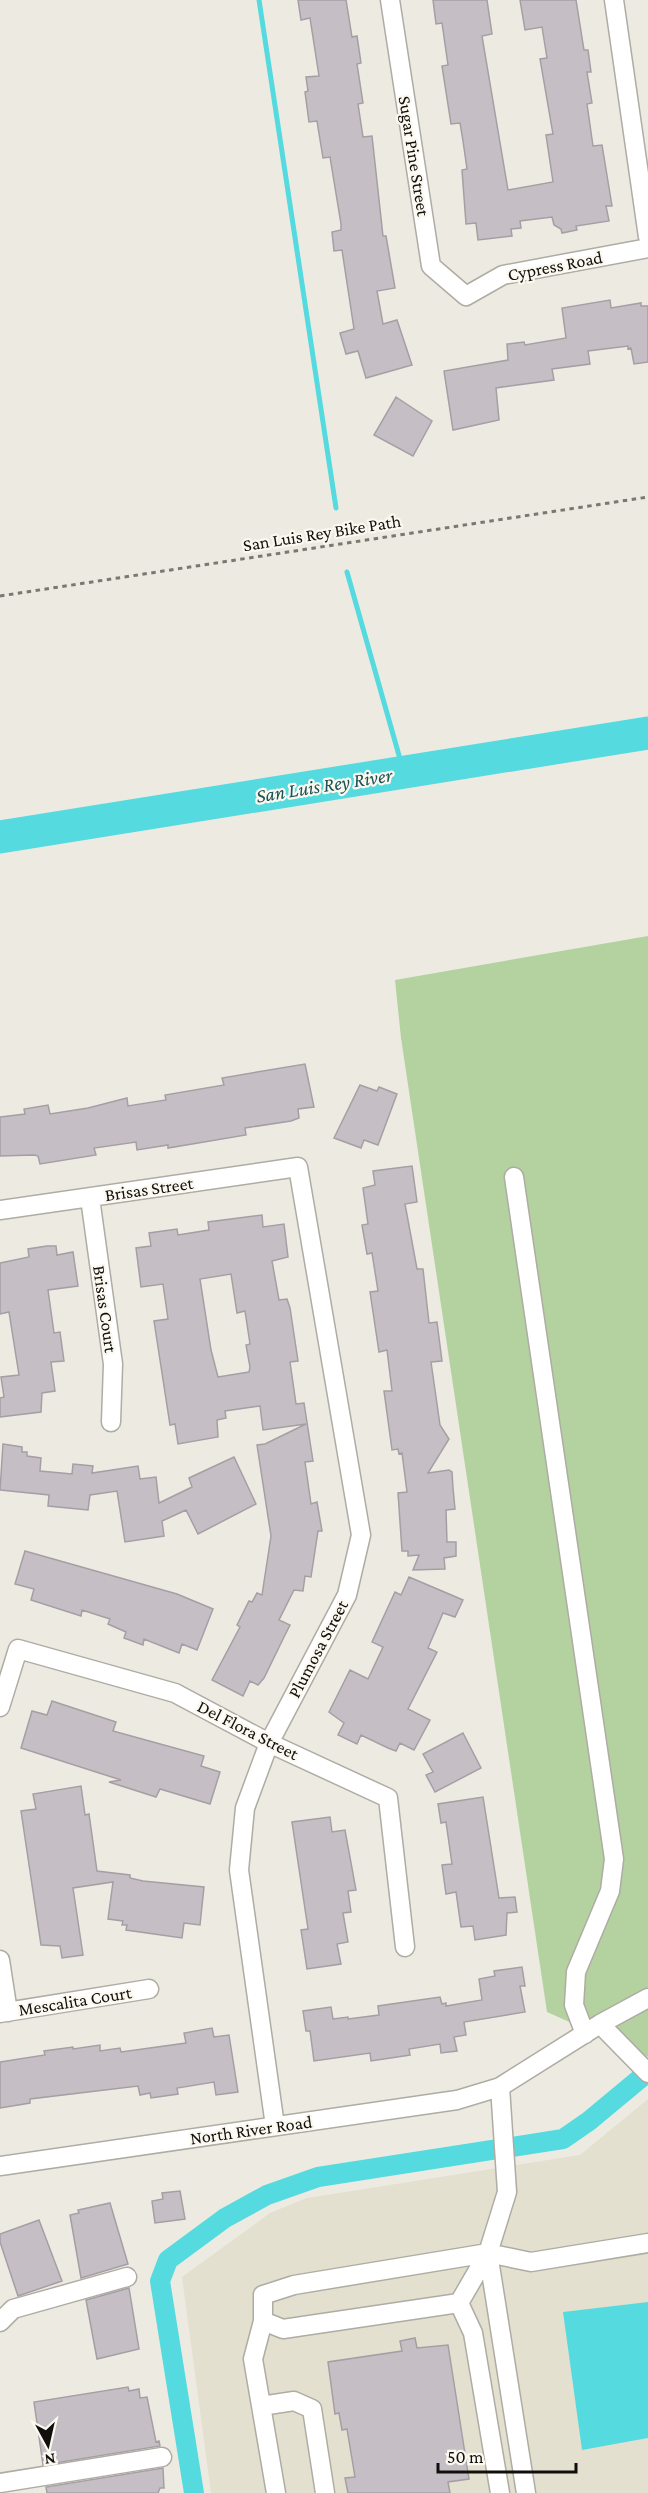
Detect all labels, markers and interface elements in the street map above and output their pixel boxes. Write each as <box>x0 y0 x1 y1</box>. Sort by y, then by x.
street label: Sugar Pine Street <box>395 94 434 219</box>
street label: Cypress Road <box>506 247 605 285</box>
street label: San Luis Rey Bike Path <box>242 511 403 555</box>
water label: San Luis Rey River <box>254 763 395 808</box>
street label: Brisas Street <box>104 1173 195 1205</box>
street label: Brisas Court <box>89 1264 121 1355</box>
street label: Plumosa Street <box>284 1596 353 1701</box>
street label: Del Flora Street <box>194 1696 303 1764</box>
street label: Mescalita Court <box>17 1982 134 2020</box>
street label: North River Road <box>189 2111 314 2148</box>
north arrow <box>18 2415 78 2475</box>
scale bar <box>438 2436 576 2474</box>
text: 50 m <box>447 2447 484 2467</box>
text: N <box>43 2450 57 2469</box>

